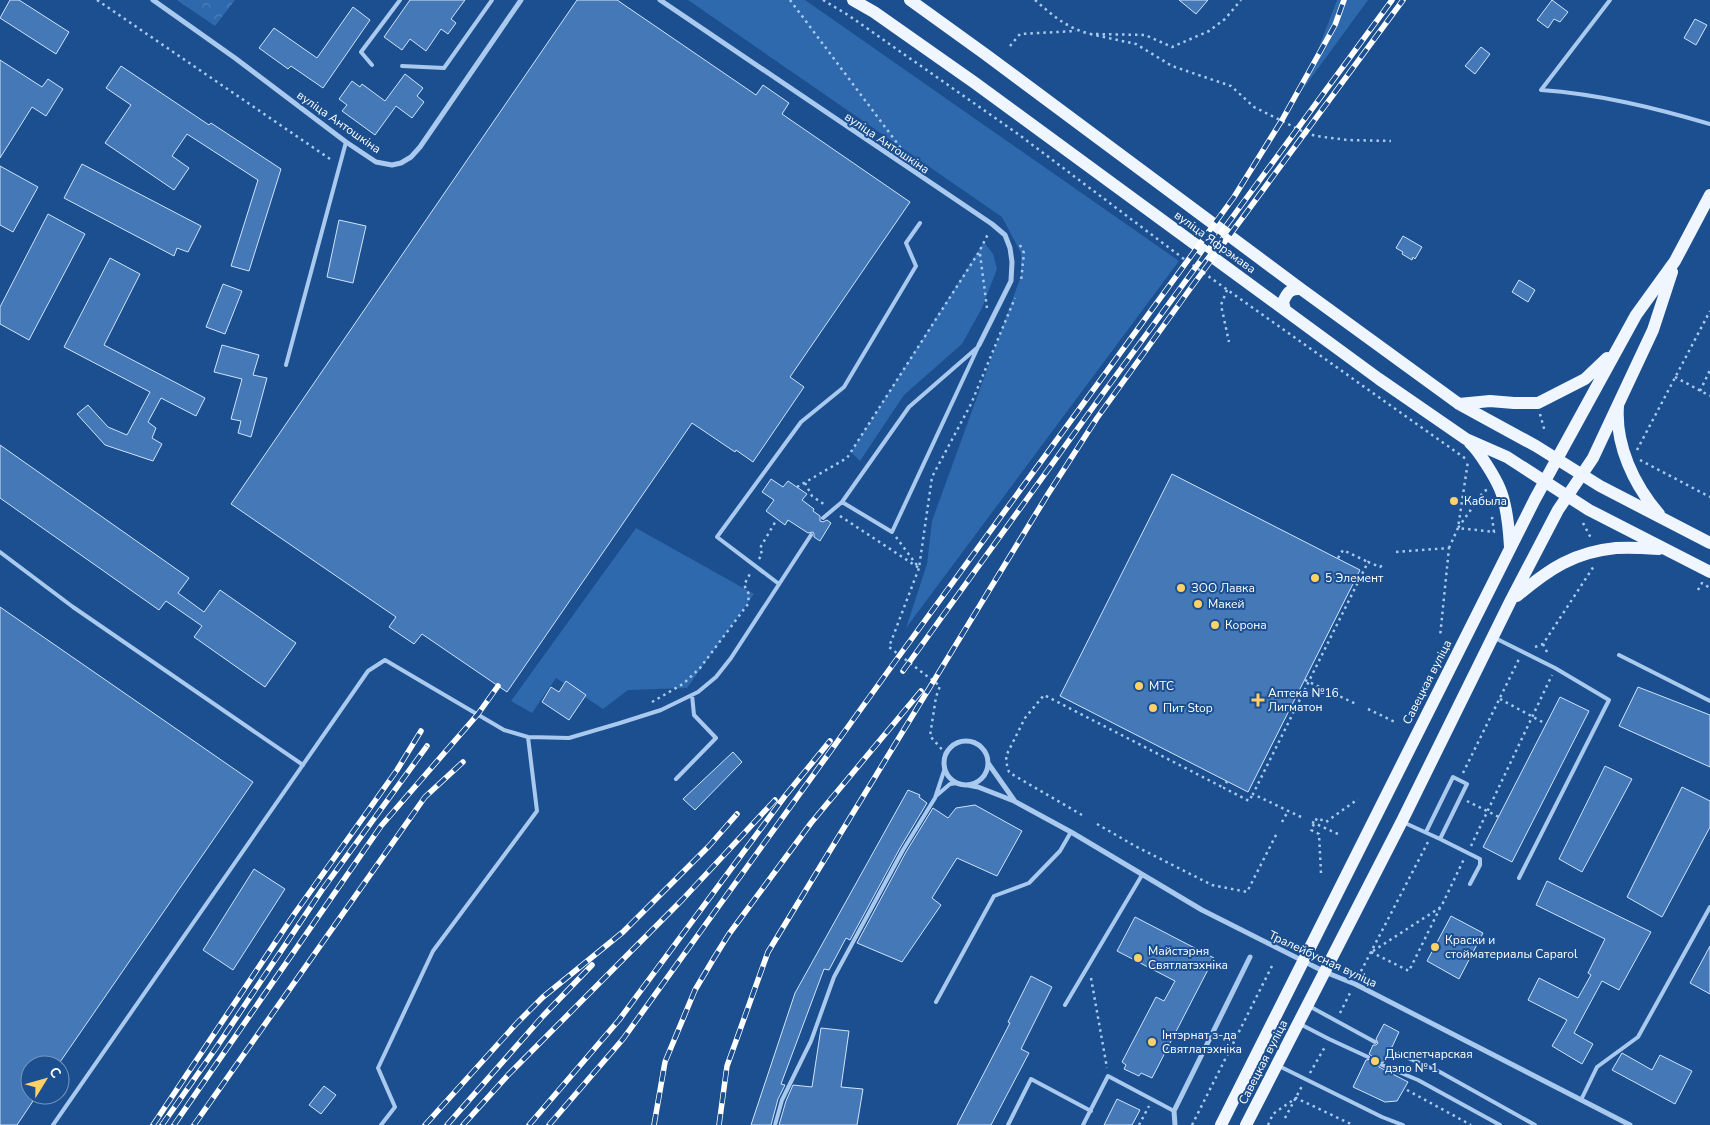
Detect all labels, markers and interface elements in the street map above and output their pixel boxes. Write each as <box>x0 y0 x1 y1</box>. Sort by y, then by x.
street label: вуліца Антошкіна <box>294 87 384 157</box>
street label: вуліца Антошкіна <box>841 109 933 177</box>
street label: вуліца Яфрэмава <box>1171 207 1259 277</box>
place label: Кабыла <box>1464 493 1507 509</box>
marker: Кабыла <box>1448 495 1460 507</box>
place label: 5 Элемент <box>1325 570 1384 586</box>
marker: 5 Элемент <box>1309 572 1321 584</box>
place label: ЗОО Лавка <box>1191 580 1255 596</box>
marker: ЗОО Лавка <box>1175 582 1187 594</box>
place label: Макей <box>1208 596 1245 612</box>
marker: Макей <box>1192 598 1204 610</box>
place label: Корона <box>1225 617 1267 633</box>
marker: Корона <box>1209 619 1221 631</box>
street label: Савецкая вуліца <box>1399 637 1455 727</box>
place label: МТС <box>1149 678 1174 694</box>
marker: МТС <box>1133 680 1145 692</box>
place label: Аптека №16 Лигматон <box>1268 685 1339 715</box>
marker: Аптека №16 Лигматон <box>1252 694 1264 706</box>
place label: Пит Stop <box>1163 700 1213 716</box>
marker: Пит Stop <box>1147 702 1159 714</box>
street label: Тралейбусная вуліца <box>1266 927 1380 991</box>
place label: Краски и стойматериалы Сaparol <box>1445 932 1578 962</box>
marker: Краски и стойматериалы Сaparol <box>1429 941 1441 953</box>
place label: Майстэрня Святлатэхніка <box>1148 943 1228 973</box>
marker: Майстэрня Святлатэхніка <box>1132 952 1144 964</box>
street label: Савецкая вуліца <box>1235 1017 1291 1107</box>
place label: Інтэрнат з-да Святлатэхніка <box>1162 1027 1242 1057</box>
marker: Інтэрнат з-да Святлатэхніка <box>1146 1036 1158 1048</box>
place label: Дыспетчарская дэпо № 1 <box>1385 1046 1473 1076</box>
north arrow <box>20 1055 70 1105</box>
marker: Дыспетчарская дэпо № 1 <box>1369 1055 1381 1067</box>
text: С <box>45 1063 66 1082</box>

